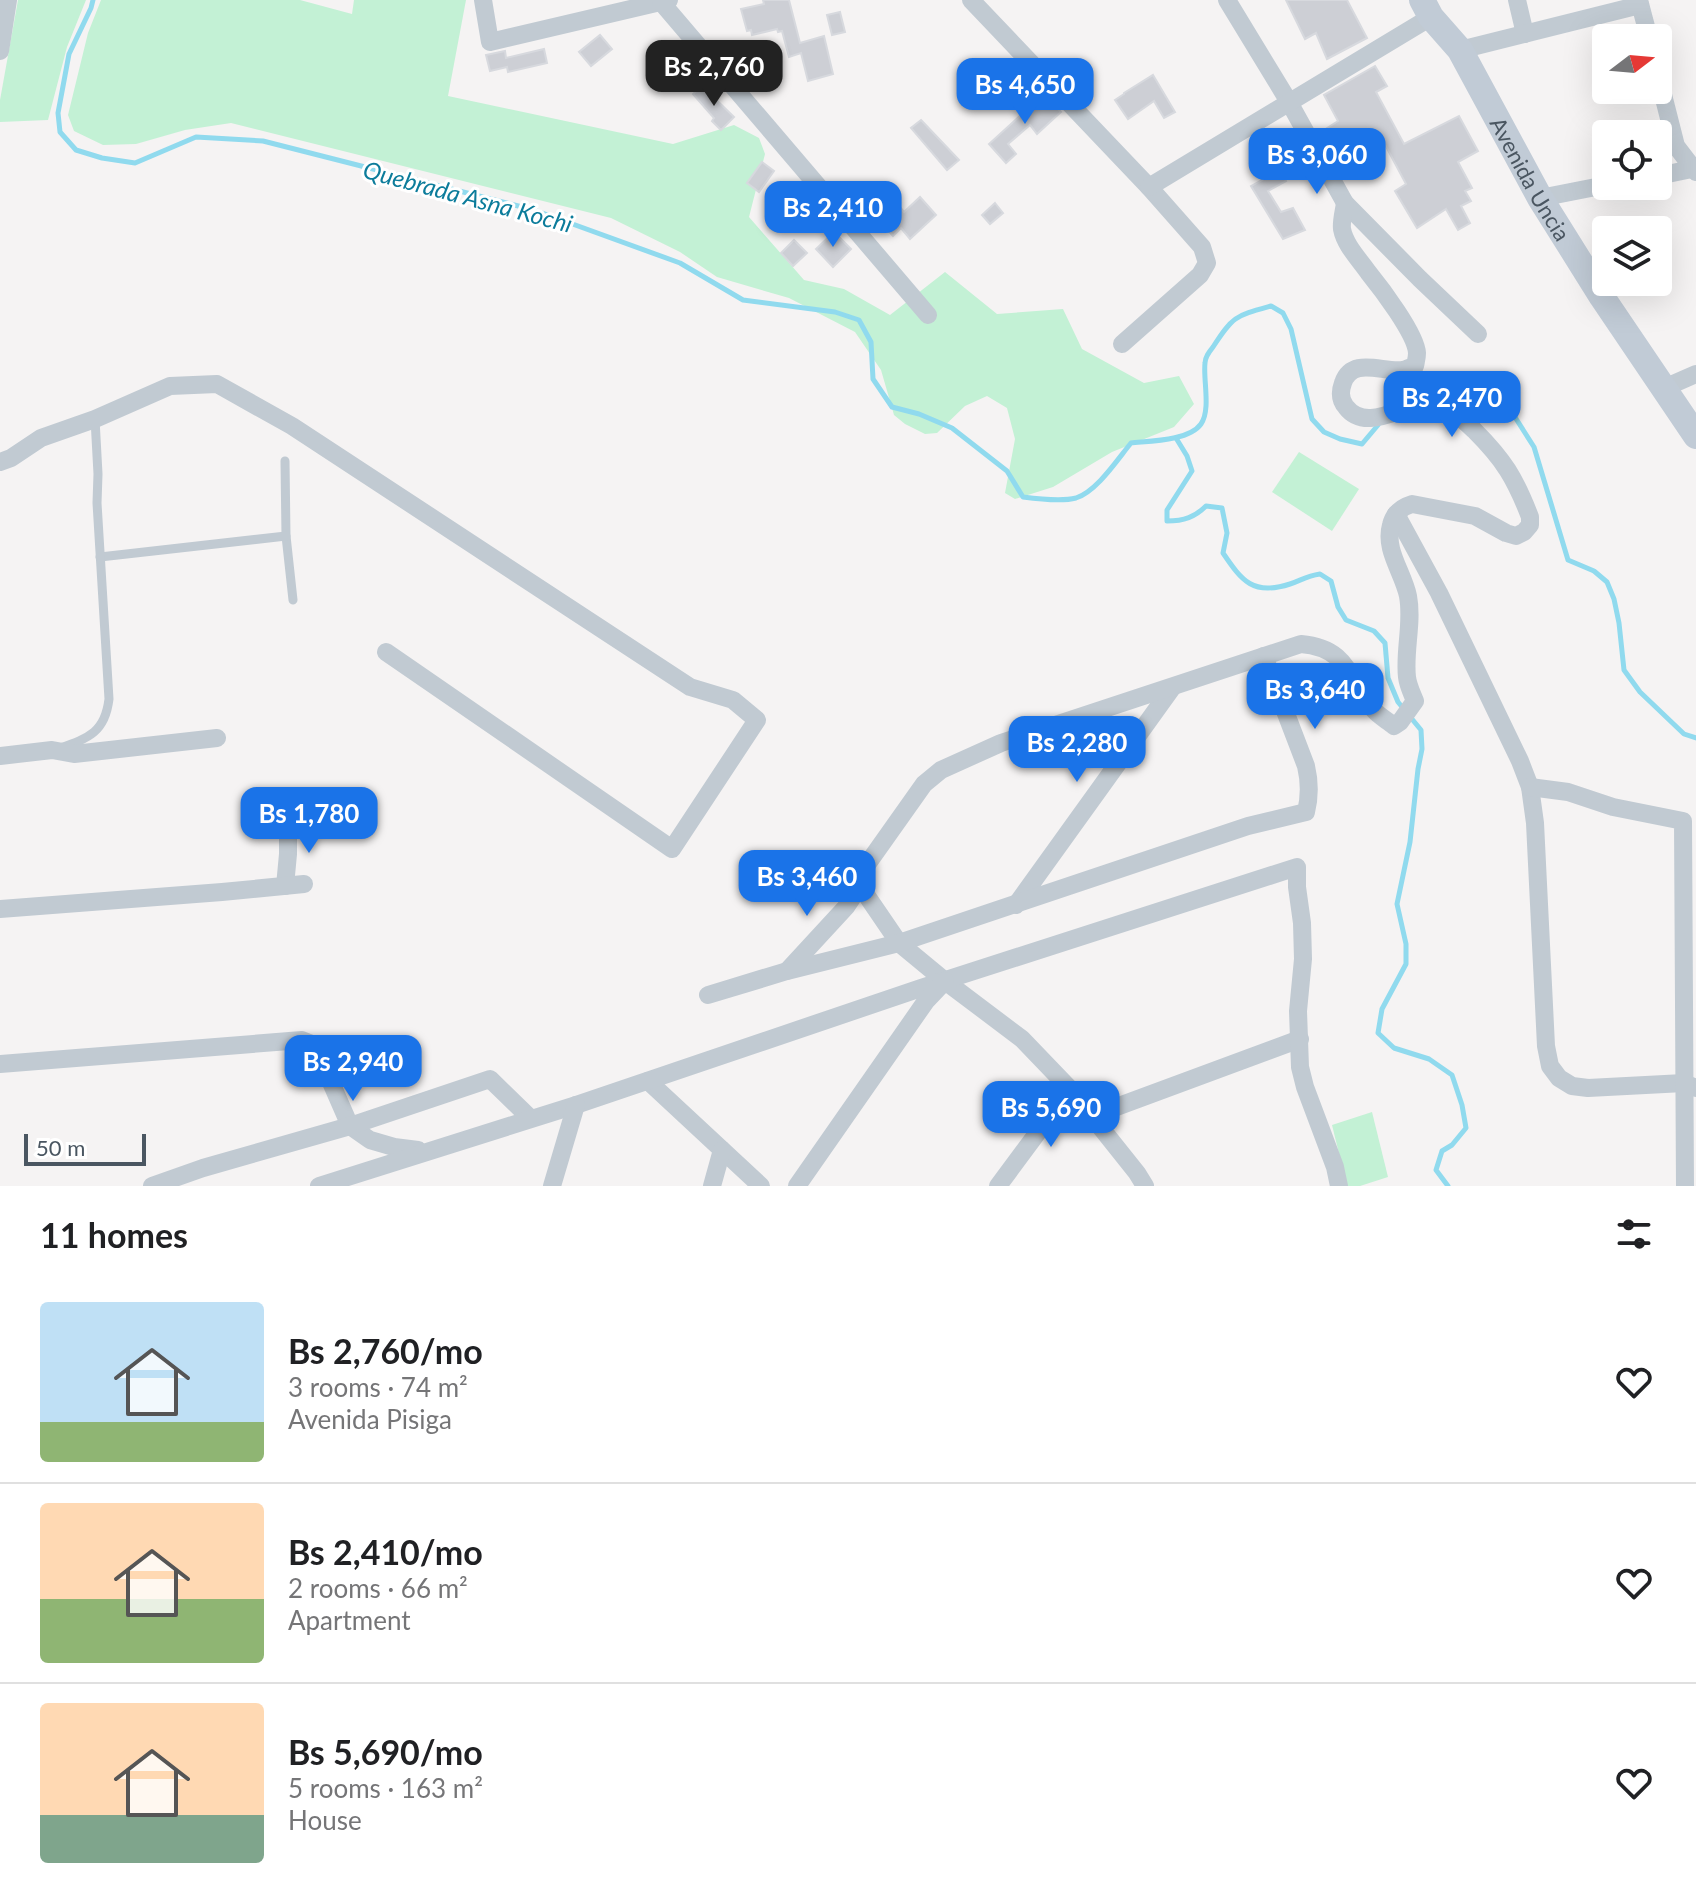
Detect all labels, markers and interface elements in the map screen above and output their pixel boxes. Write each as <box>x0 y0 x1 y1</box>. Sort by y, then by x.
north arrow <box>1592 24 1672 104</box>
map controls <box>1592 24 1672 296</box>
pin: Bs 2,760 <box>631 40 797 108</box>
text: Bs 2,760 <box>664 50 764 82</box>
pin: Bs 4,650 <box>942 58 1108 126</box>
text: Bs 4,650 <box>975 68 1075 100</box>
street label: Avenida Uncia <box>1485 112 1577 246</box>
button: locate <box>1592 120 1672 200</box>
pin: Bs 3,060 <box>1234 128 1400 196</box>
text: Bs 3,060 <box>1267 138 1367 170</box>
water label: Quebrada Asna Kochi <box>360 154 576 238</box>
pin: Bs 2,410 <box>750 181 916 249</box>
text: Bs 2,410 <box>783 191 883 223</box>
button: layers <box>1592 216 1672 296</box>
pin: Bs 2,470 <box>1369 371 1535 439</box>
text: Bs 2,470 <box>1402 381 1502 413</box>
pin: Bs 3,640 <box>1232 663 1398 731</box>
text: Bs 3,640 <box>1265 673 1365 705</box>
pin: Bs 2,280 <box>994 716 1160 784</box>
text: Bs 2,280 <box>1027 726 1127 758</box>
pin: Bs 1,780 <box>226 787 392 855</box>
text: Bs 1,780 <box>259 797 359 829</box>
pin: Bs 3,460 <box>724 850 890 918</box>
text: Bs 3,460 <box>757 860 857 892</box>
pin: Bs 2,940 <box>270 1035 436 1103</box>
text: Bs 2,940 <box>303 1045 403 1077</box>
pin: Bs 5,690 <box>968 1081 1134 1149</box>
text: Bs 5,690 <box>1001 1091 1101 1123</box>
scale bar <box>24 1130 146 1166</box>
text: 50 m <box>36 1134 85 1161</box>
icon: filters <box>1612 1212 1656 1256</box>
text: 11 homes <box>40 1214 188 1255</box>
text: Bs 2,760/mo <box>288 1330 483 1371</box>
icon: home <box>104 1334 200 1430</box>
icon: heart <box>1612 1360 1656 1404</box>
text: 3 rooms · 74 m² <box>288 1371 468 1403</box>
text: Avenida Pisiga <box>288 1403 452 1435</box>
text: Bs 2,410/mo <box>288 1531 483 1572</box>
icon: home <box>104 1535 200 1631</box>
icon: heart <box>1612 1561 1656 1605</box>
text: 2 rooms · 66 m² <box>288 1572 468 1604</box>
text: Apartment <box>288 1604 411 1636</box>
text: Bs 5,690/mo <box>288 1731 483 1772</box>
icon: home <box>104 1735 200 1831</box>
icon: heart <box>1612 1761 1656 1805</box>
text: 5 rooms · 163 m² <box>288 1772 483 1804</box>
text: House <box>288 1804 362 1836</box>

